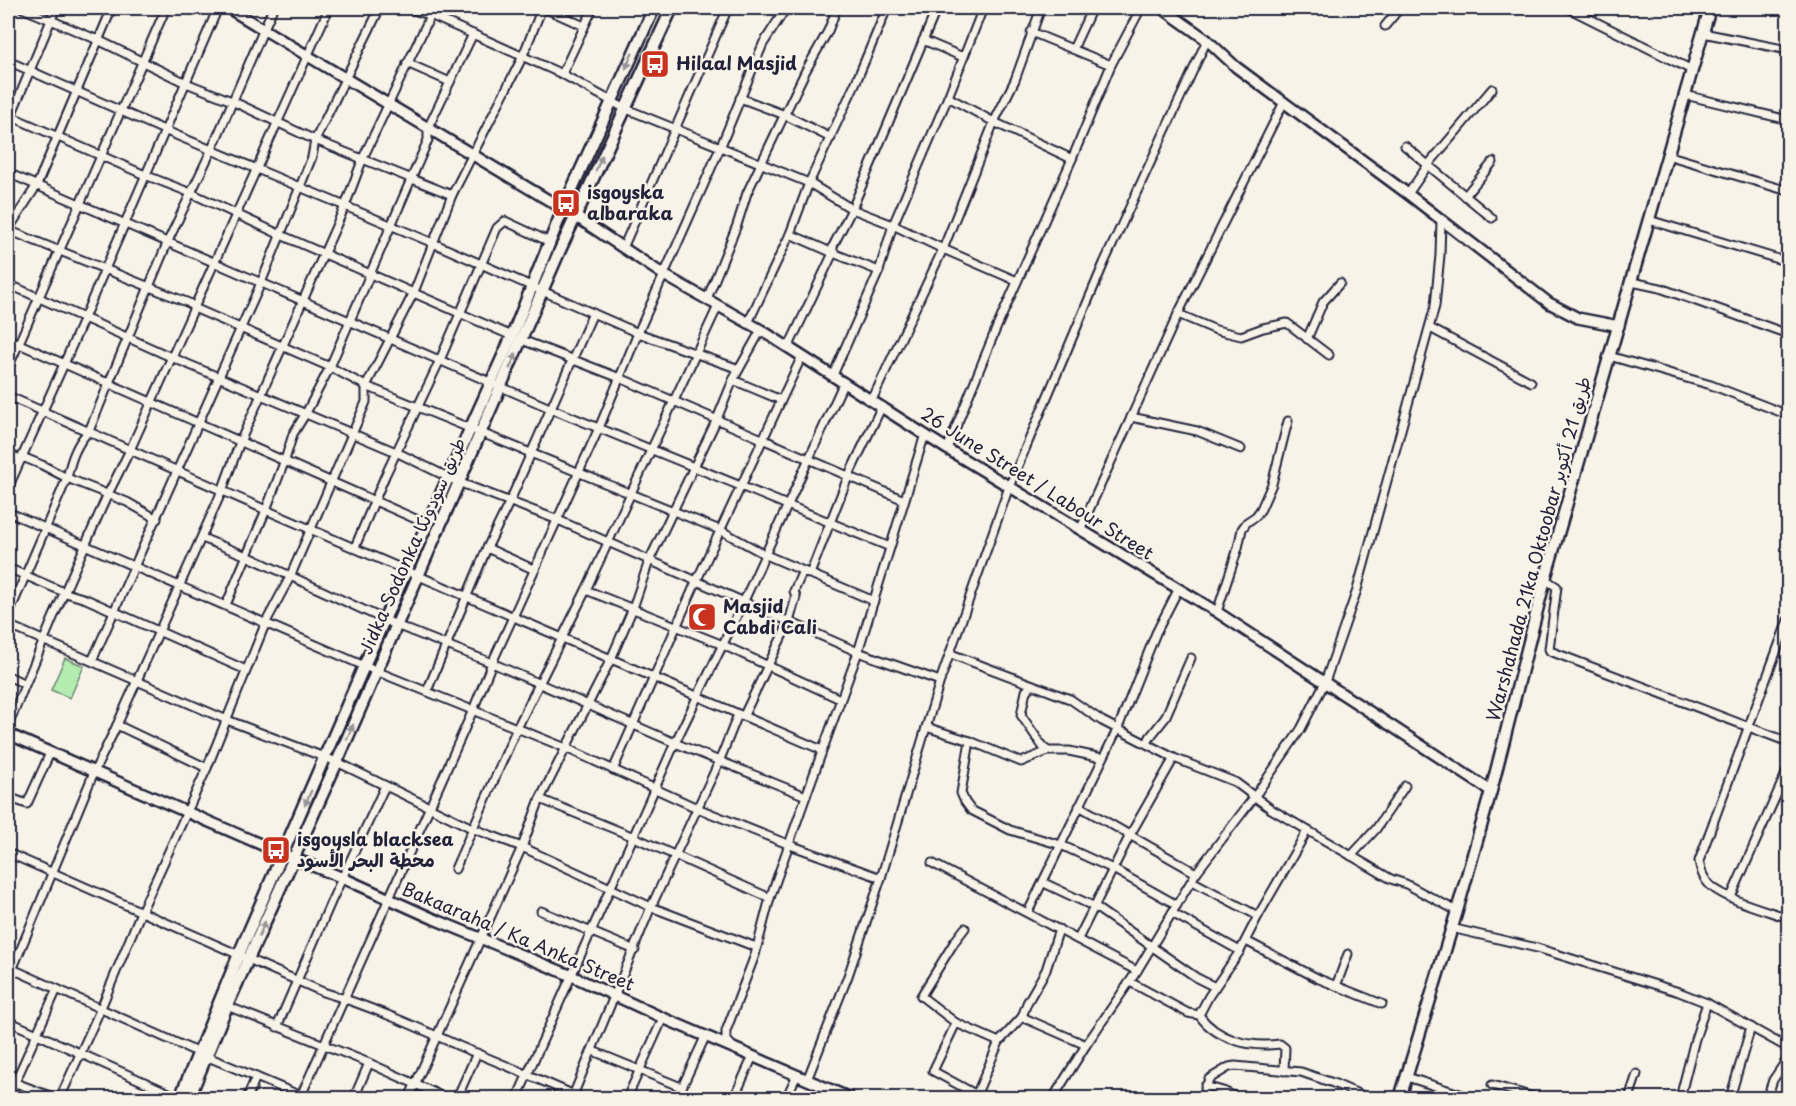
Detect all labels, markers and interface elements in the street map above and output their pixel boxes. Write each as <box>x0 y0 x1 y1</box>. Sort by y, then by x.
bus stop icon: Hilaal Masjid <box>639 48 671 80</box>
place label: Hilaal Masjid <box>676 49 797 76</box>
one-way arrow <box>625 52 634 69</box>
one-way arrow <box>595 154 605 172</box>
place label: isgoyska albaraka <box>587 178 673 226</box>
bus stop icon: isgoyska albaraka <box>550 187 582 219</box>
one-way arrow <box>508 352 518 370</box>
street label: Warshahada 21ka Oktoobar طريق 21 أكتوبر <box>1478 373 1597 724</box>
street label: 26 June Street / Labour Street <box>916 400 1159 566</box>
street label: Jidka Sodonka طريق سودونكا <box>352 433 472 658</box>
place label: Masjid Cabdi Cali <box>723 592 817 640</box>
mosque icon: Masjid Cabdi Cali <box>686 601 718 633</box>
one-way arrow <box>345 722 355 740</box>
one-way arrow <box>303 789 313 807</box>
place label: isgoysla blacksea محطة البحر الأسود <box>297 825 454 873</box>
bus stop icon: isgoysla blacksea محطة البحر الأسود <box>260 834 292 866</box>
street label: Bakaaraha / Ka Anka Street <box>398 874 639 997</box>
one-way arrow <box>258 920 267 938</box>

